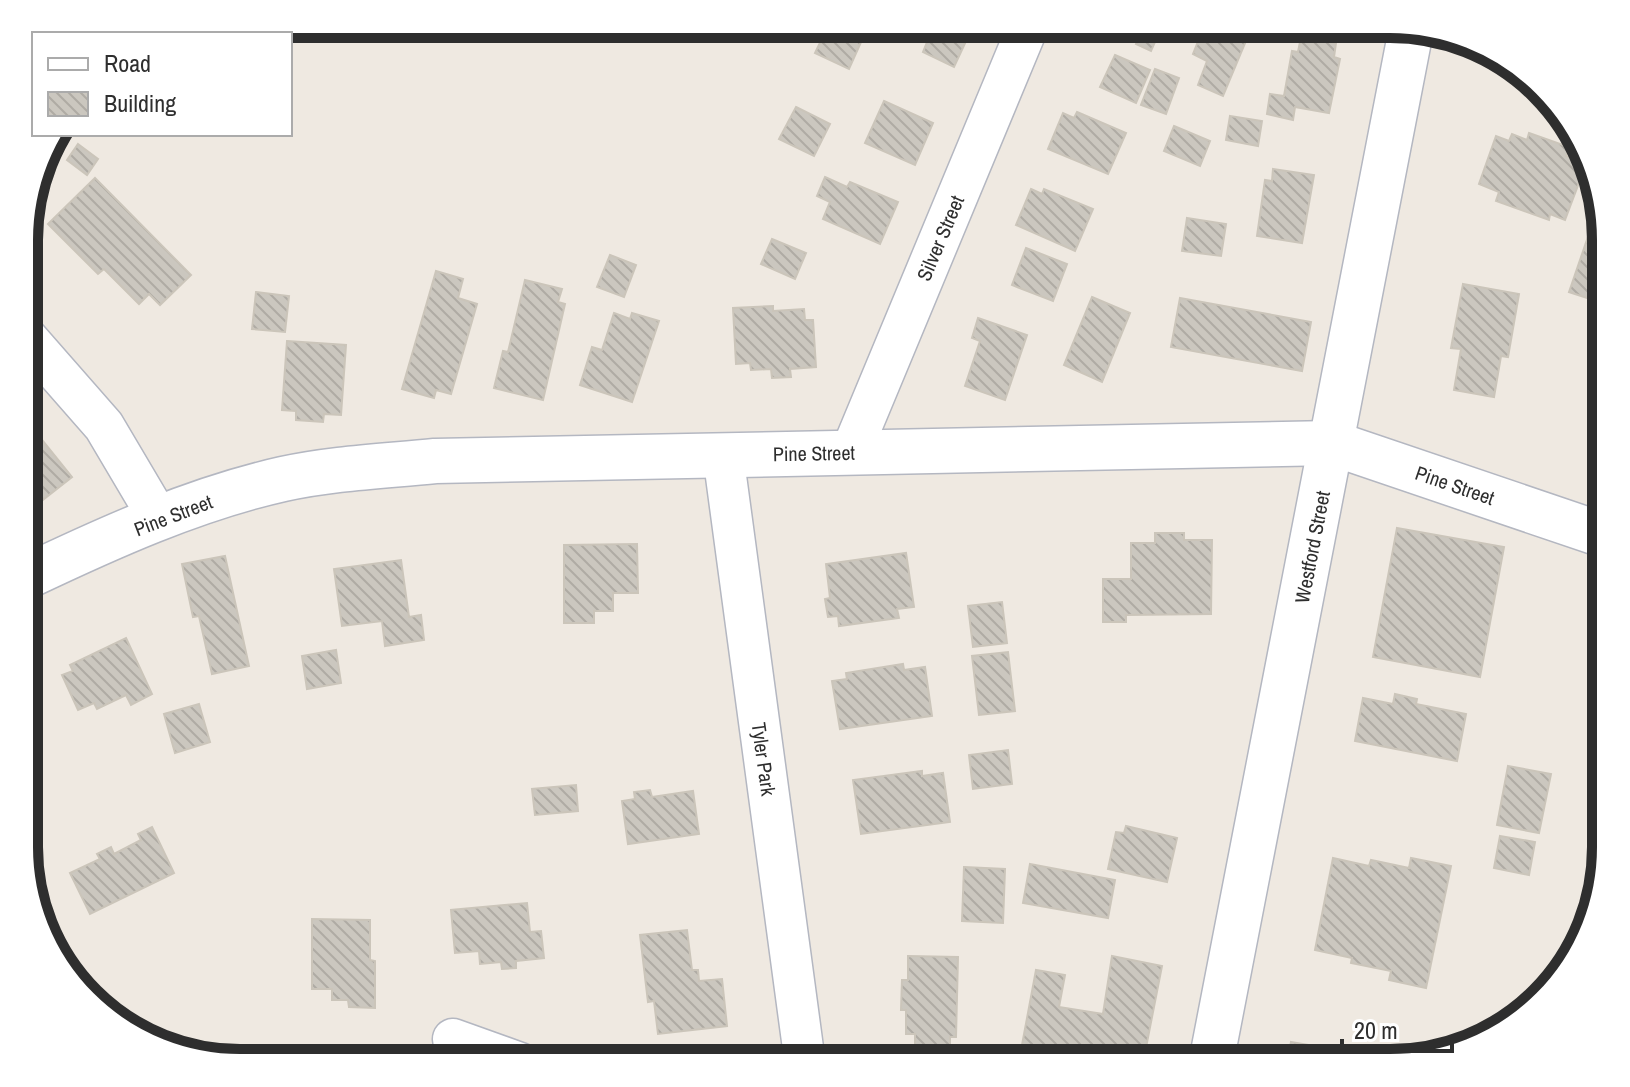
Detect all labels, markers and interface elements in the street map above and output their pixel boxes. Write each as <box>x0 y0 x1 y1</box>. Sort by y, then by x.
legend <box>32 32 292 136</box>
text: Road <box>104 47 151 79</box>
text: Building <box>104 87 176 119</box>
street label: Silver Street <box>910 191 970 285</box>
street label: Pine Street <box>773 439 856 467</box>
street label: Pine Street <box>1412 459 1499 511</box>
street label: Pine Street <box>130 488 217 542</box>
street label: Westford Street <box>1288 488 1336 605</box>
street label: Tyler Park <box>745 721 783 798</box>
scale bar <box>1342 1003 1452 1053</box>
text: 20 m <box>1354 1014 1398 1046</box>

